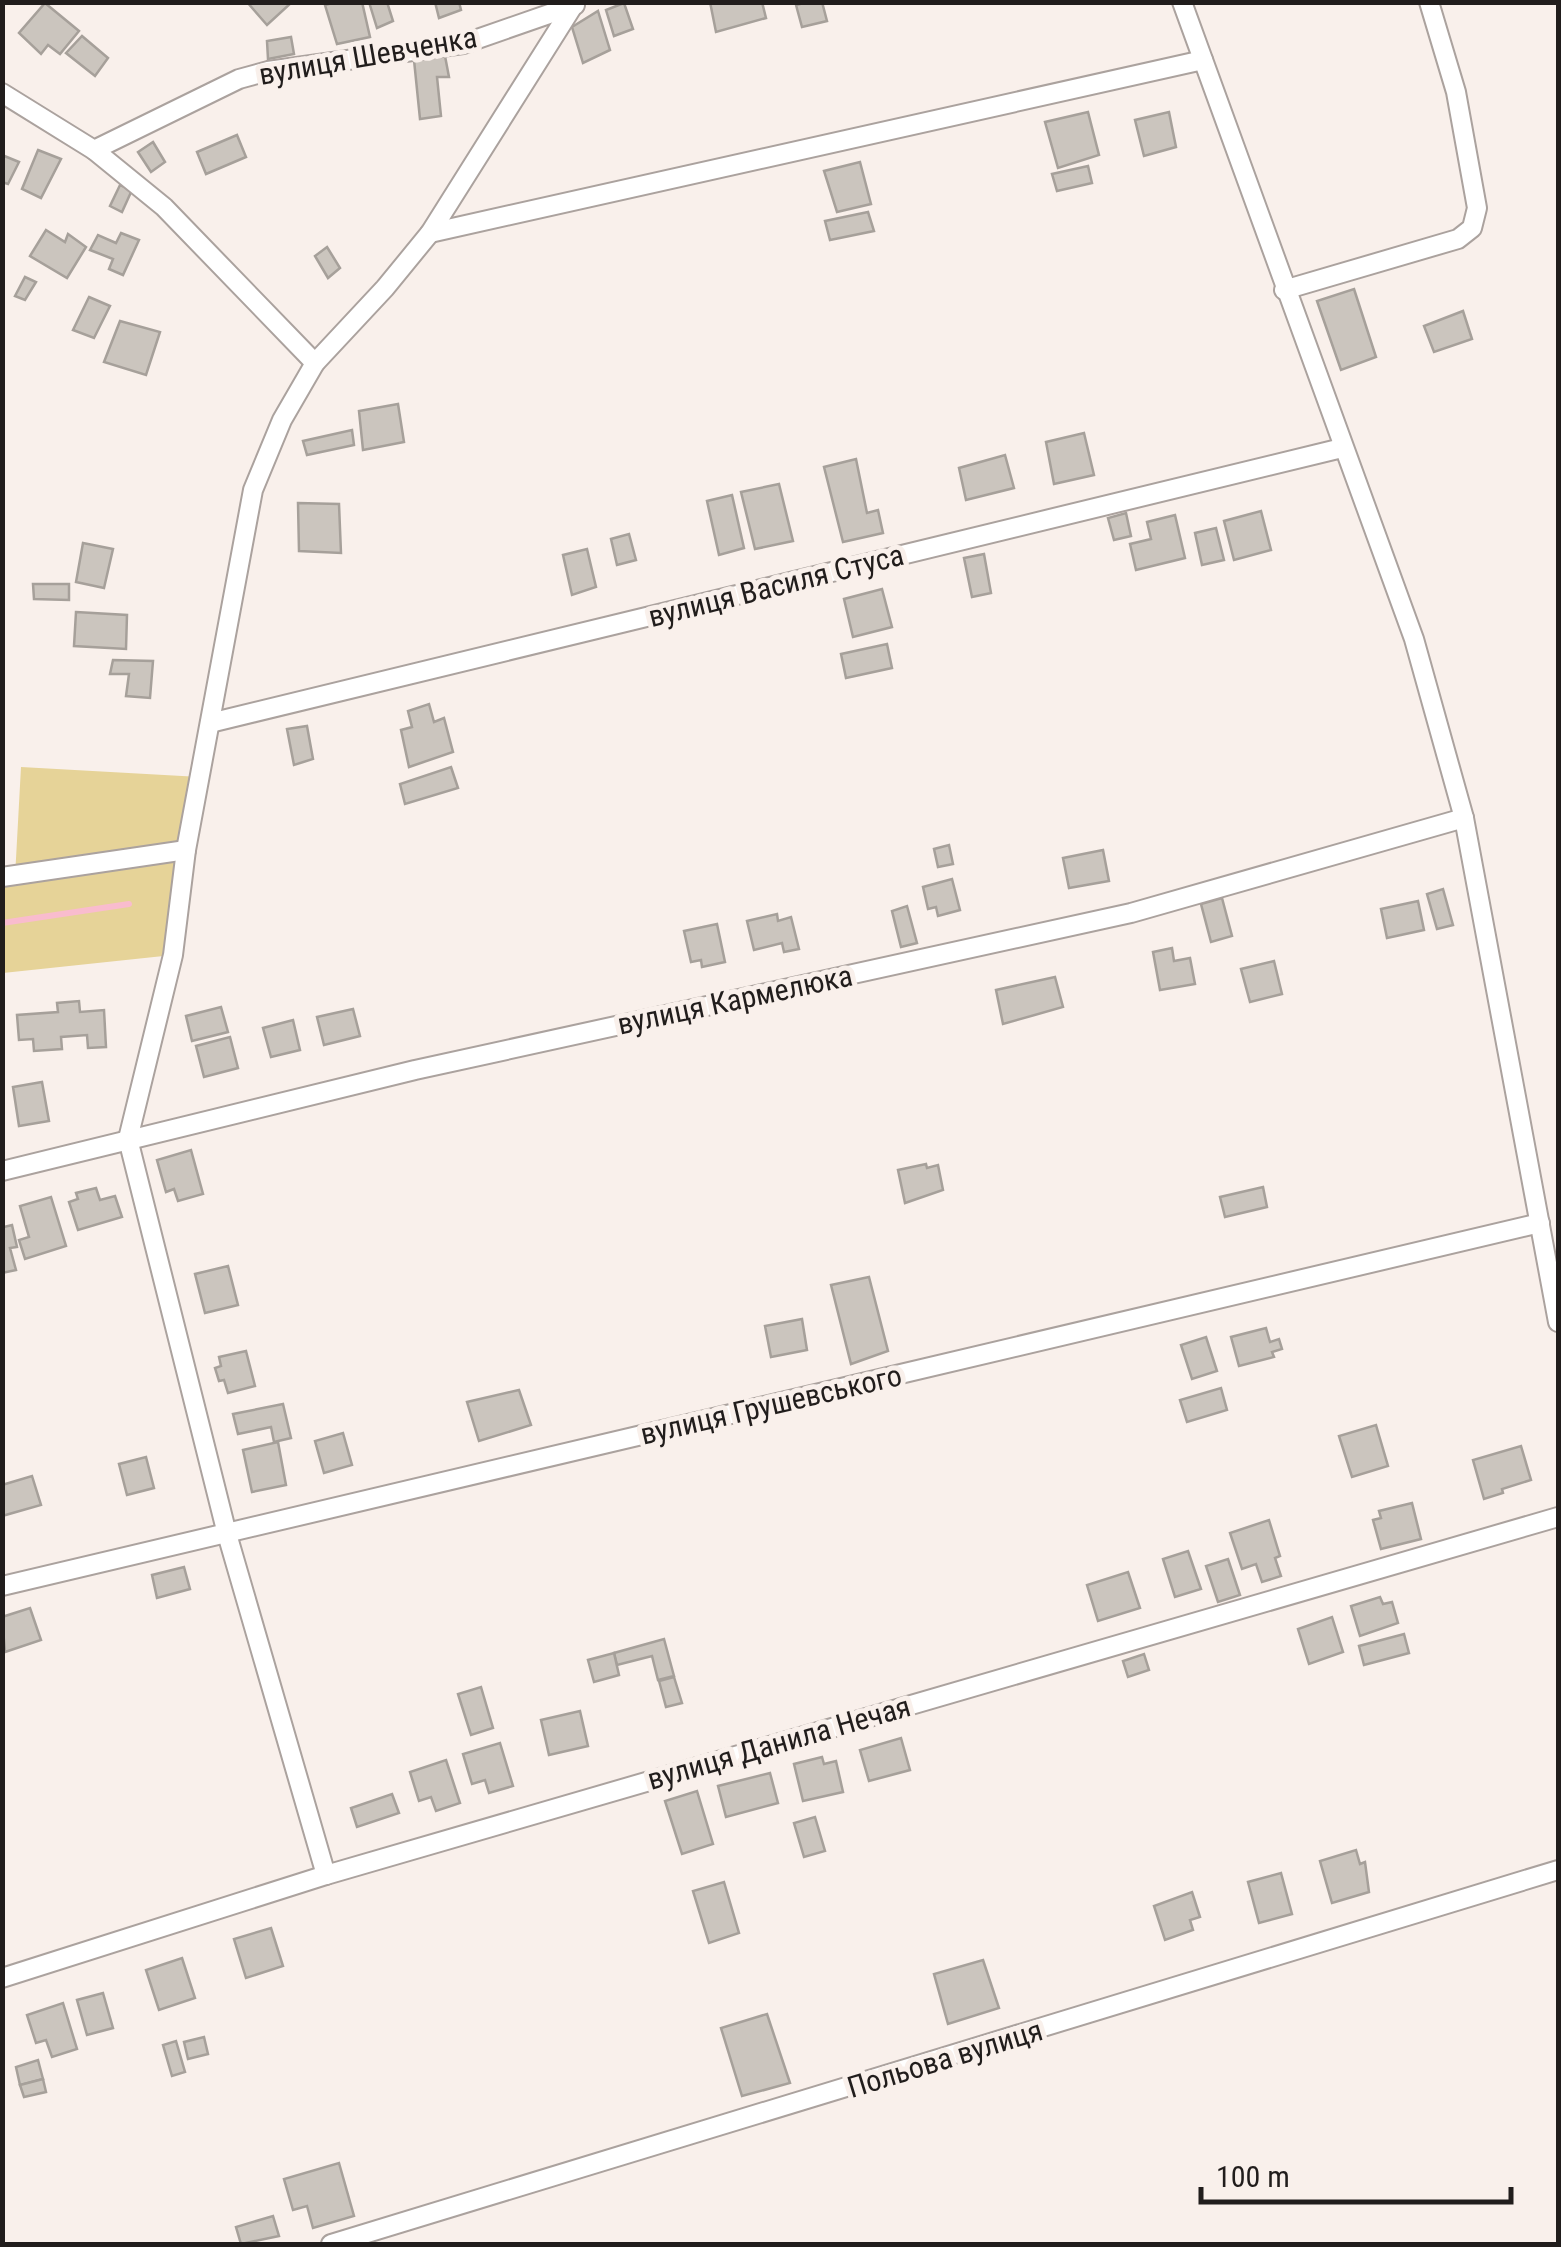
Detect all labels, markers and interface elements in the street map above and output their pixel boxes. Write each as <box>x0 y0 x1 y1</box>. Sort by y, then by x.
street label: вулиця Шевченка <box>256 19 480 92</box>
street label: вулиця Василя Стуса <box>645 537 907 634</box>
street label: вулиця Кармелюка <box>614 958 856 1042</box>
street label: вулиця Грушевського <box>637 1357 905 1452</box>
street label: вулиця Данила Нечая <box>643 1688 914 1797</box>
street label: Польова вулиця <box>843 2012 1047 2105</box>
scale bar <box>1201 2142 1511 2204</box>
text: 100 m <box>1216 2159 1290 2194</box>

